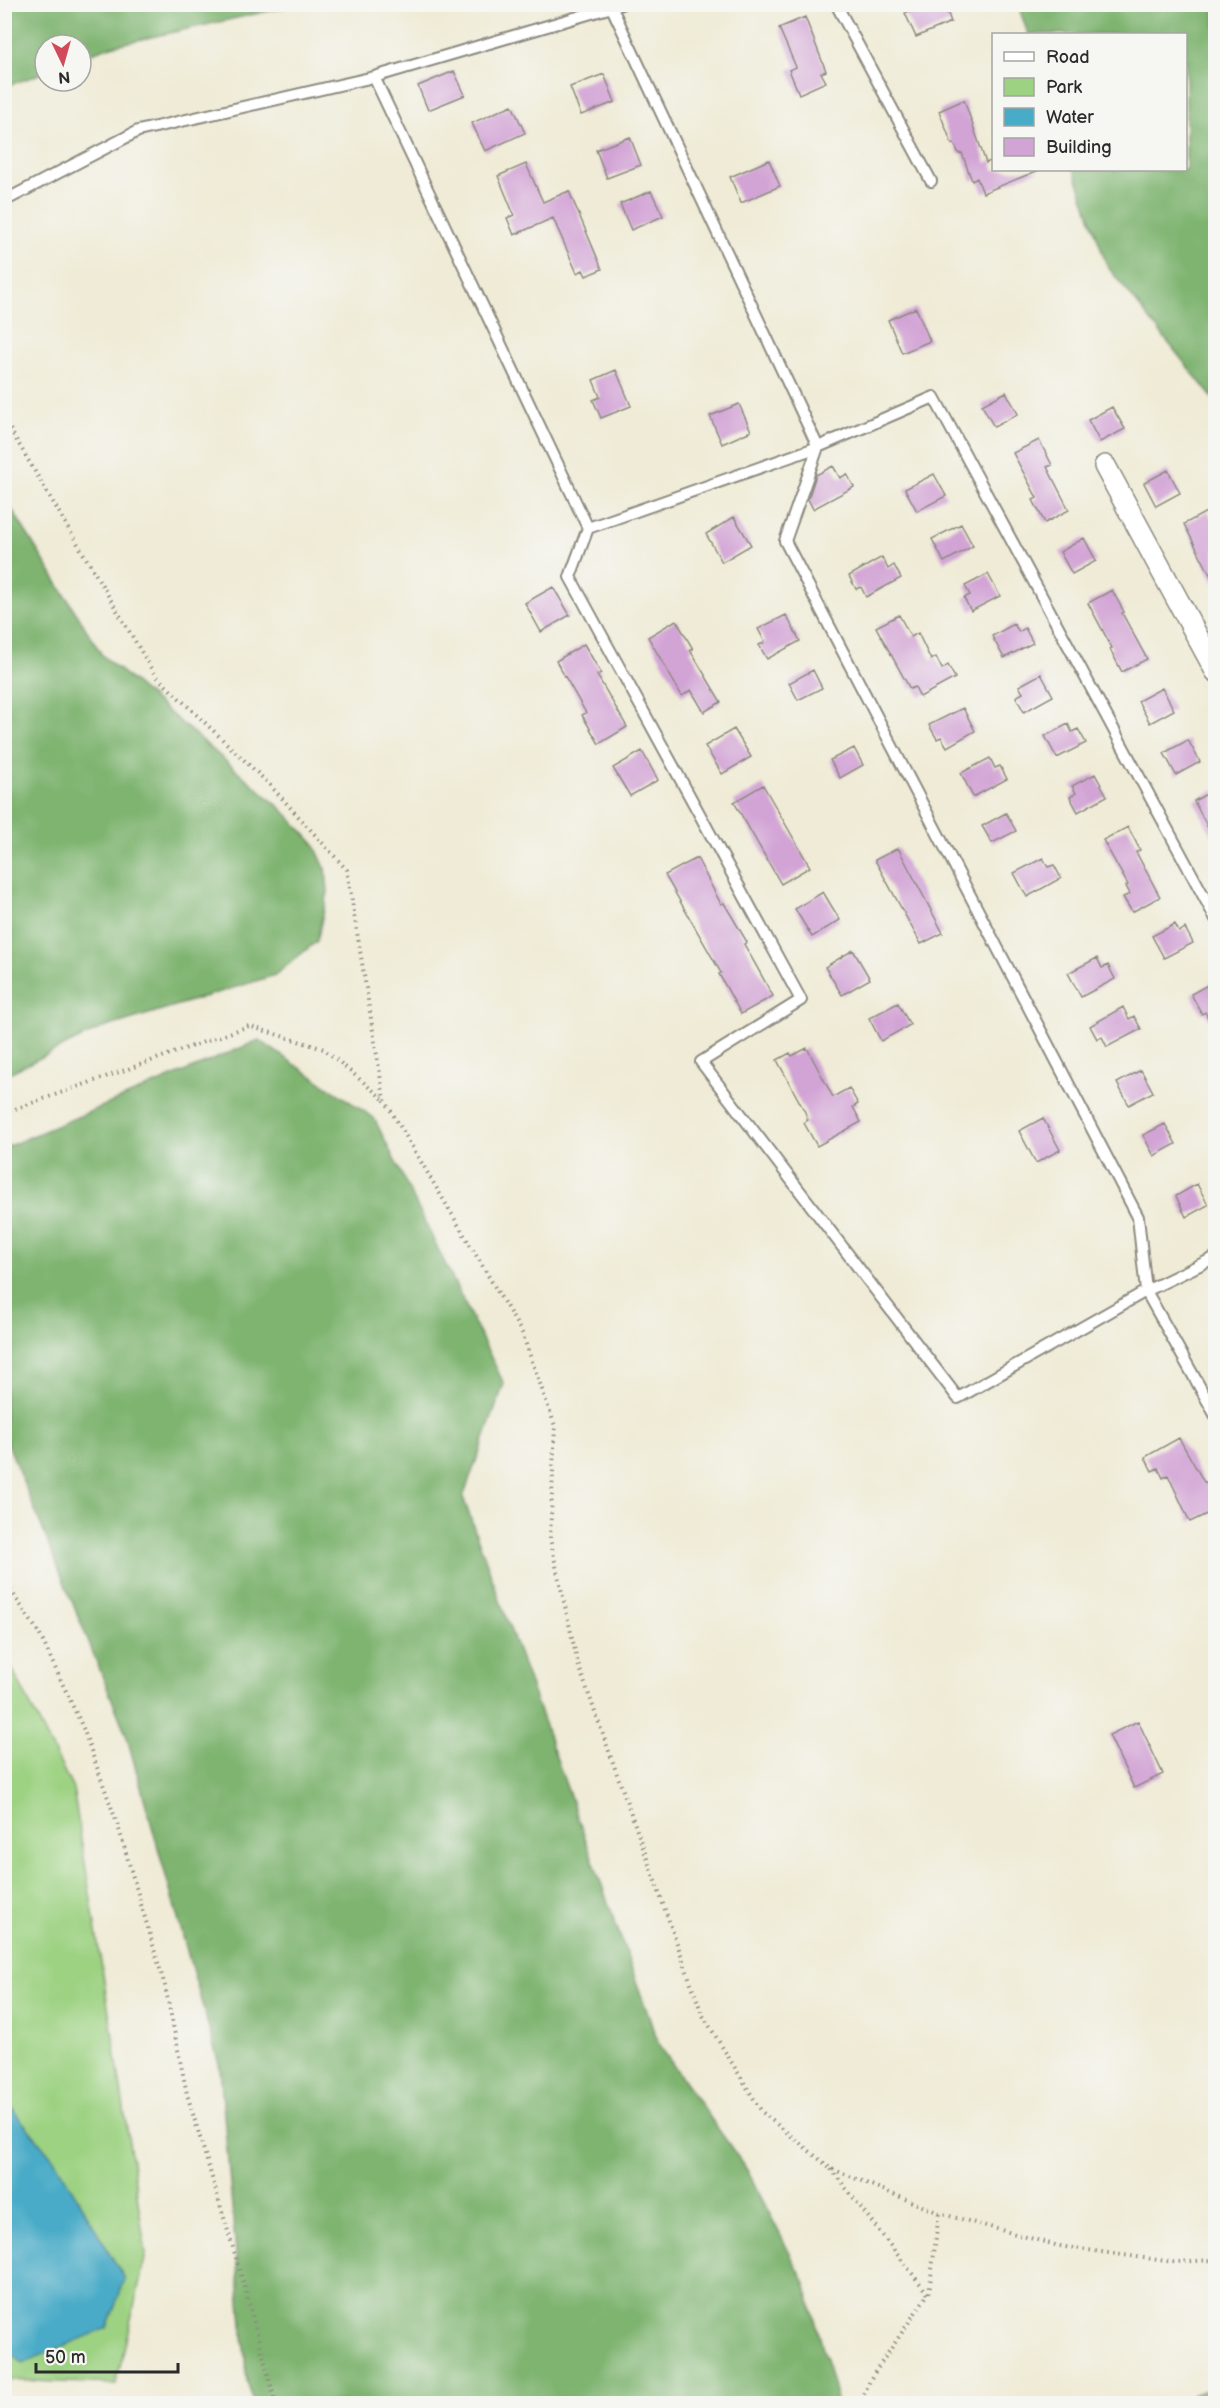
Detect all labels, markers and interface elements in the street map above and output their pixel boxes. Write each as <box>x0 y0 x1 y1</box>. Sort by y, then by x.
north arrow <box>33 33 93 93</box>
legend <box>992 33 1187 171</box>
text: Road <box>1046 47 1090 68</box>
text: N <box>57 66 71 86</box>
text: Park <box>1046 77 1082 98</box>
text: Water <box>1046 107 1094 128</box>
text: Building <box>1046 137 1112 158</box>
scale bar <box>36 2336 178 2374</box>
text: 50 m <box>45 2347 86 2368</box>

